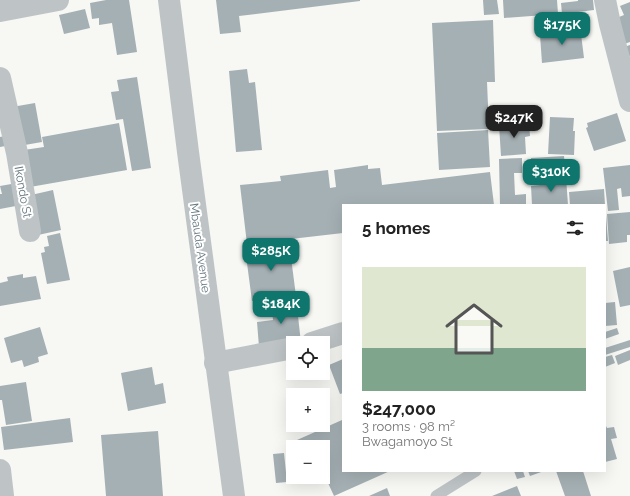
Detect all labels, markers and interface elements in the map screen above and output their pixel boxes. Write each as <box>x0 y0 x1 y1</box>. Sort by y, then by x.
pin: $175K <box>534 12 590 46</box>
text: $175K <box>543 17 581 32</box>
pin: $247K <box>486 105 542 139</box>
text: $247K <box>495 110 534 125</box>
pin: $310K <box>523 159 579 193</box>
text: $310K <box>532 164 570 179</box>
street label: Ikondo St <box>12 165 34 219</box>
street label: Mbauda Avenue <box>187 202 213 294</box>
icon: filters <box>564 217 586 239</box>
text: 5 homes <box>362 218 430 238</box>
pin: $285K <box>243 238 299 272</box>
text: $285K <box>251 243 291 258</box>
pin: $184K <box>253 291 309 325</box>
icon: home <box>438 293 510 365</box>
text: $184K <box>262 296 300 311</box>
map controls <box>286 336 330 484</box>
button: locate <box>286 336 330 380</box>
button: + <box>286 388 330 432</box>
text: $247,000 <box>362 399 436 419</box>
text: 3 rooms · 98 m² <box>362 419 455 434</box>
text: Bwagamoyo St <box>362 434 453 449</box>
button: − <box>286 440 330 484</box>

